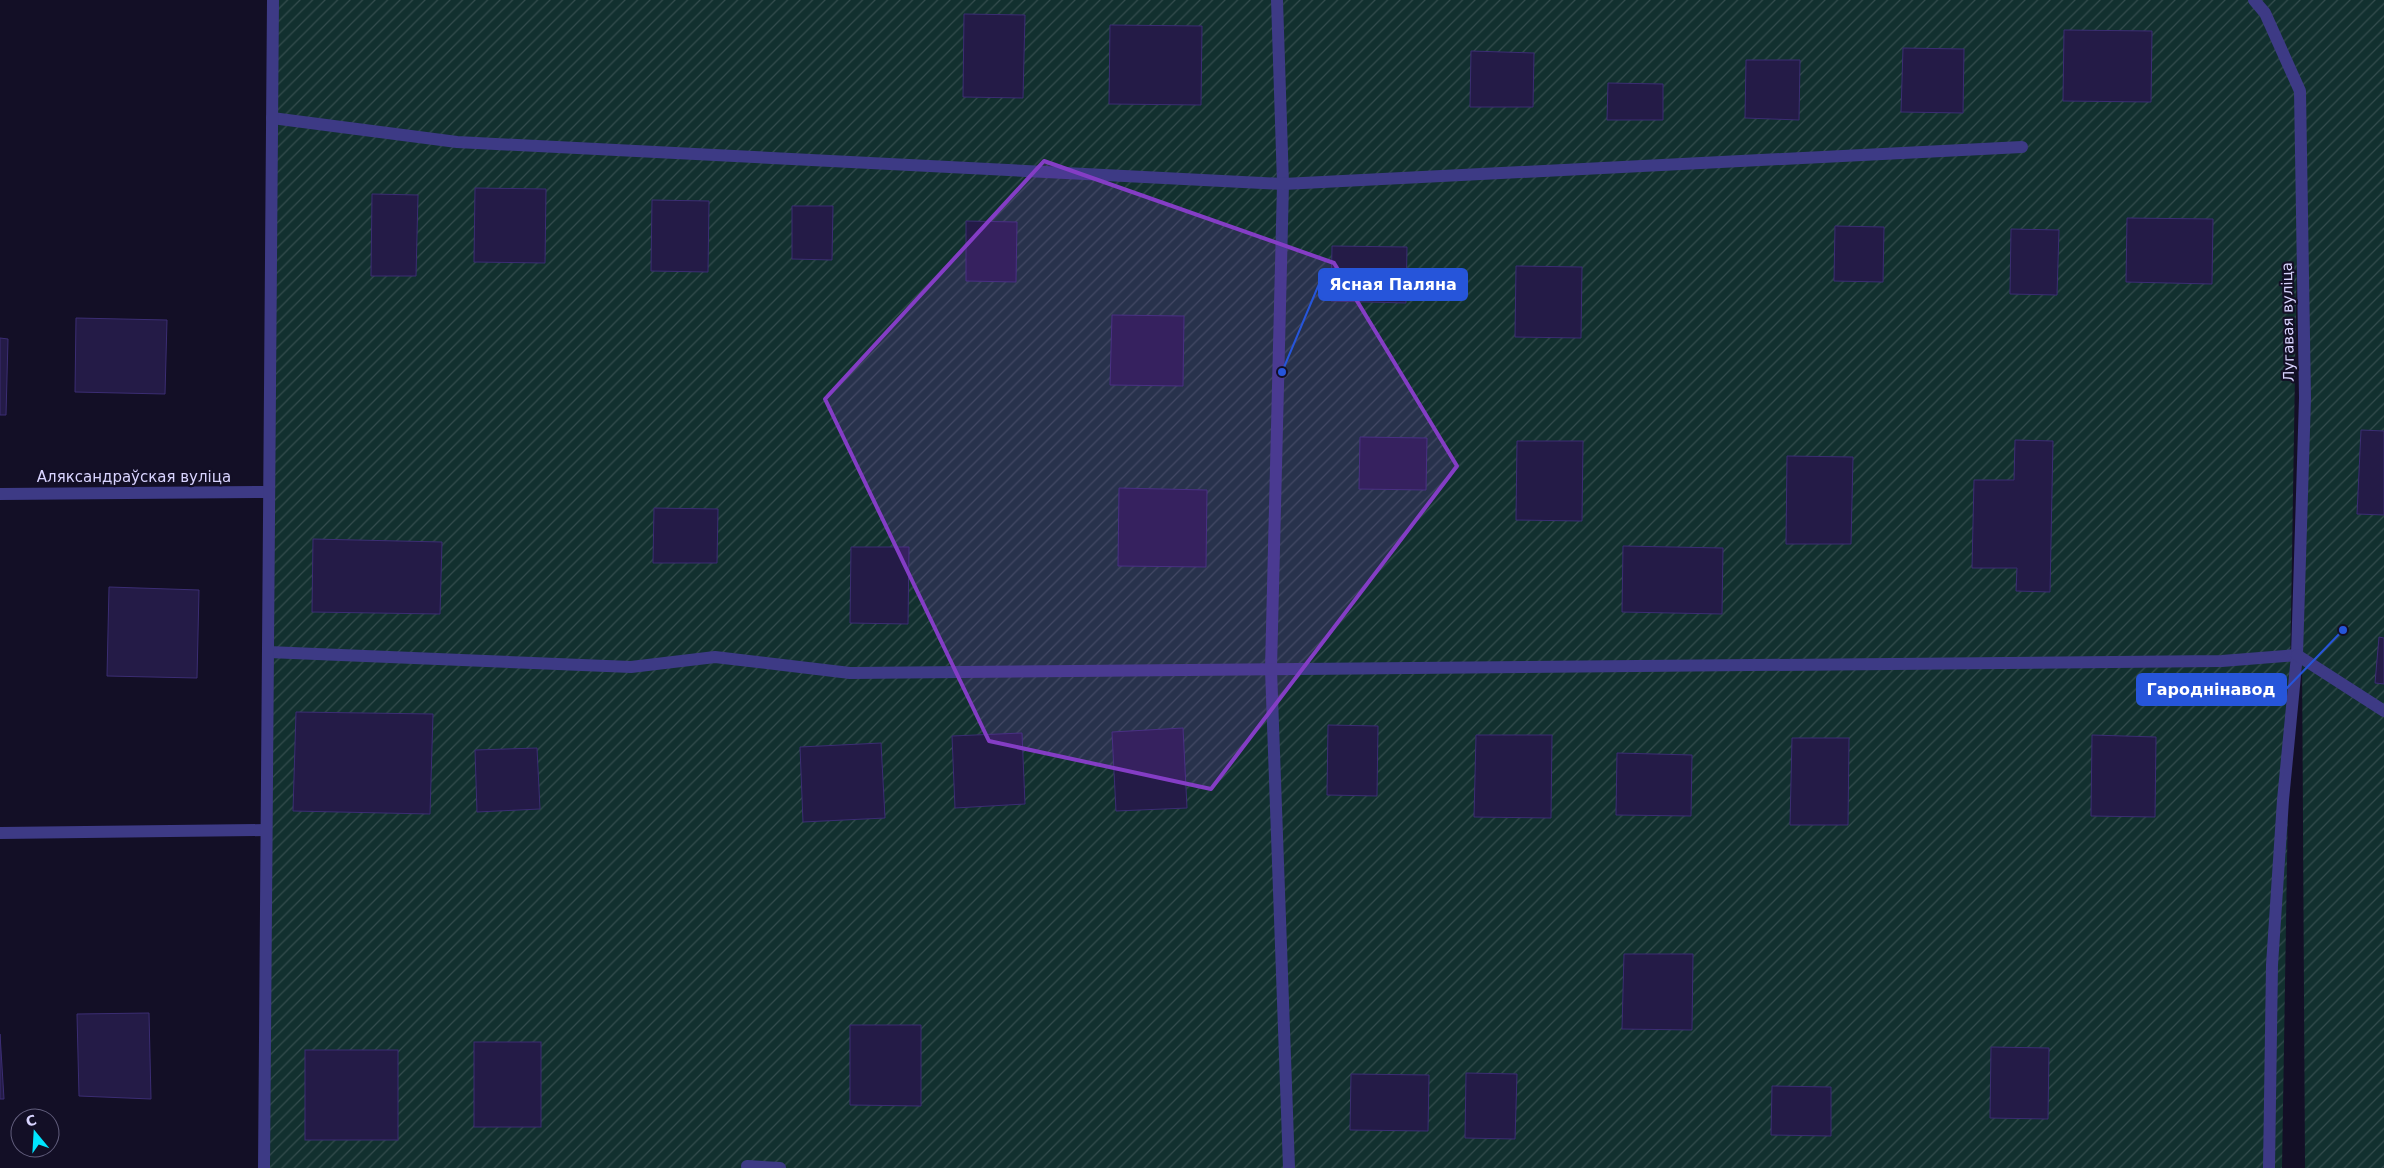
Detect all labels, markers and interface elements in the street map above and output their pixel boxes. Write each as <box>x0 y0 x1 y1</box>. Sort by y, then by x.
street label: Лугавая вуліца <box>2278 262 2298 382</box>
callout: Ясная Паляна <box>1319 269 1467 300</box>
text: Ясная Паляна <box>1329 275 1457 294</box>
street label: Аляксандраўская вуліца <box>37 468 231 486</box>
callout: Гароднінавод <box>2137 674 2286 705</box>
text: Гароднінавод <box>2147 680 2275 699</box>
north arrow <box>10 1108 60 1158</box>
text: С <box>24 1111 38 1130</box>

